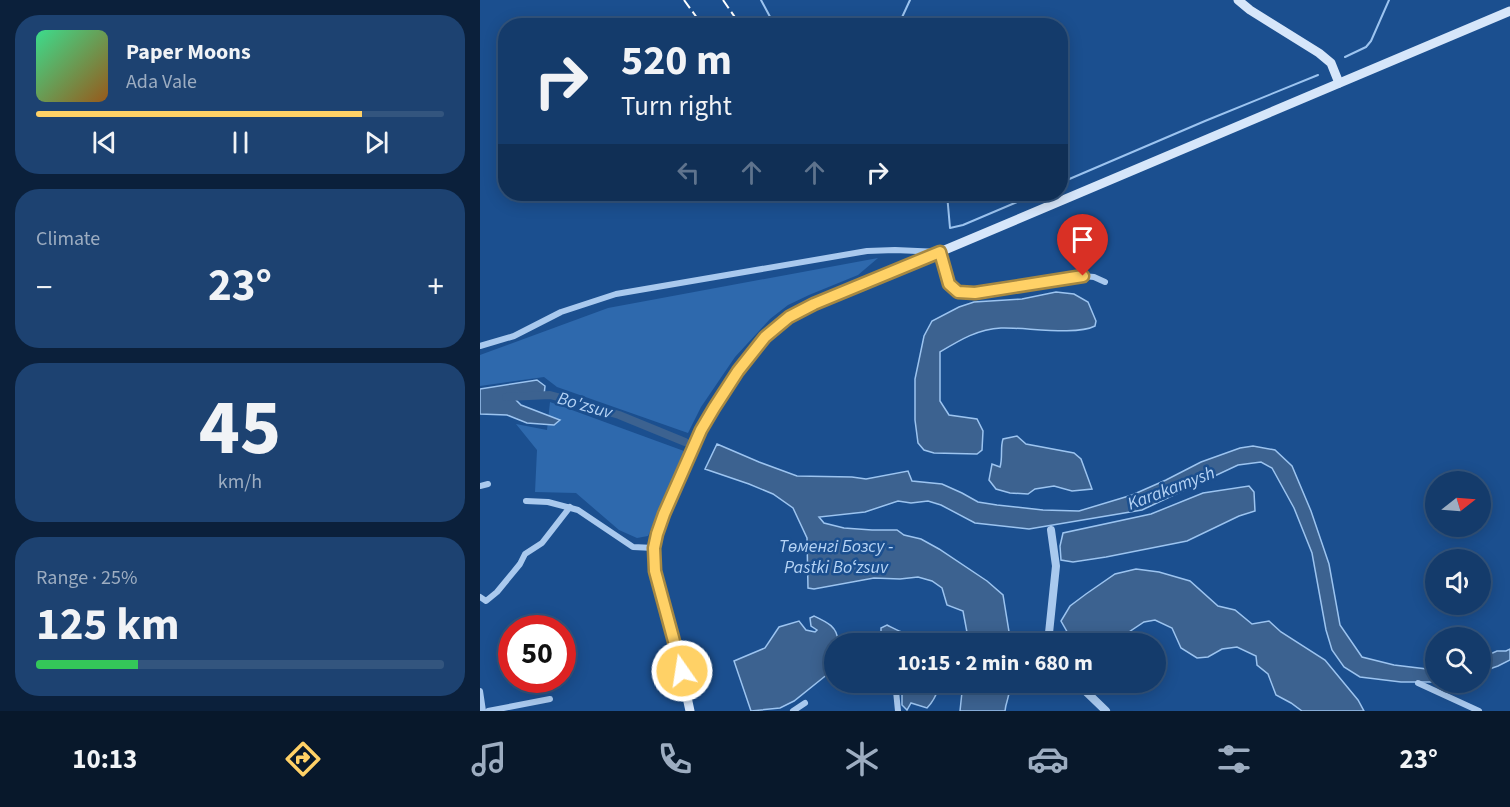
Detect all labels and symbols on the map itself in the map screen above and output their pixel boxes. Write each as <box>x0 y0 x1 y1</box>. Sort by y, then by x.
pin <box>1057 214 1108 276</box>
water label: Bo'zsuv <box>555 386 616 425</box>
water label: Karakamysh <box>1124 460 1219 517</box>
north arrow <box>1425 471 1491 537</box>
water label: Төменгі Бозсу - Pastki Boʻzsuv <box>779 534 893 580</box>
speed limit sign: 50 <box>498 615 576 693</box>
position arrow <box>650 639 714 703</box>

